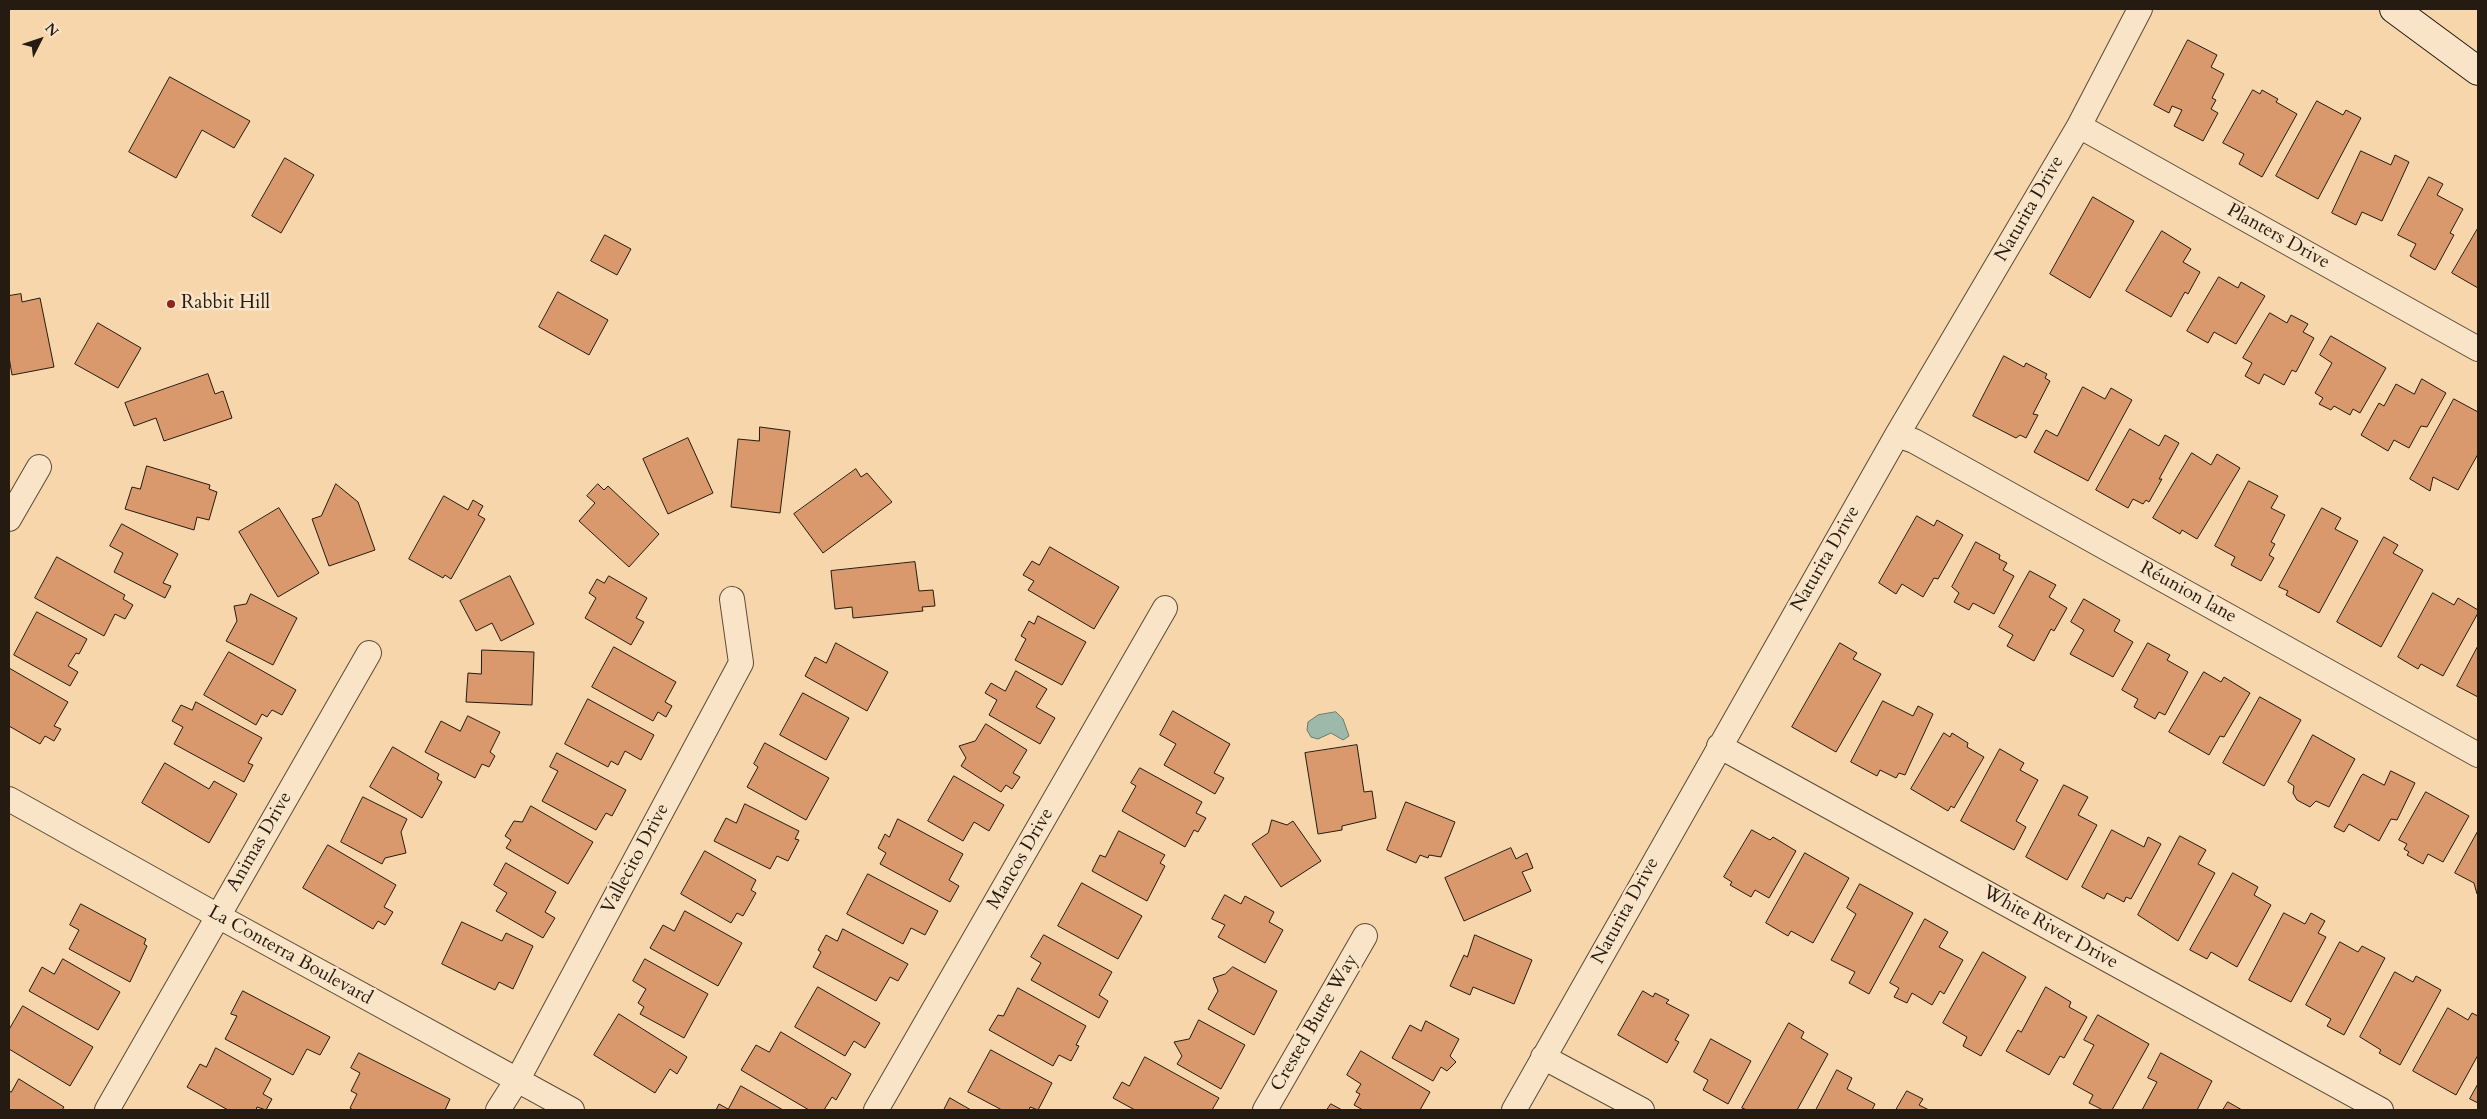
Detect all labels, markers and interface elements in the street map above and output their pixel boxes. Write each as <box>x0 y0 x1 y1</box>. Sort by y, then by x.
north arrow <box>15 15 65 65</box>
text: N <box>41 19 63 41</box>
street label: Naturita Drive <box>1991 152 2069 266</box>
street label: Planters Drive <box>2223 199 2333 275</box>
place label: Rabbit Hill <box>181 293 270 315</box>
marker: Rabbit Hill <box>165 298 177 310</box>
street label: Naturita Drive <box>1787 502 1865 616</box>
street label: Réunion lane <box>2136 557 2240 629</box>
street label: Animas Drive <box>222 788 298 896</box>
street label: Vallecito Drive <box>597 800 675 918</box>
street label: Mancos Drive <box>983 804 1059 914</box>
street label: Naturita Drive <box>1587 854 1665 968</box>
street label: White River Drive <box>1978 881 2122 975</box>
street label: La Conterra Boulevard <box>204 901 376 1011</box>
street label: Crested Butte Way <box>1266 950 1364 1096</box>

